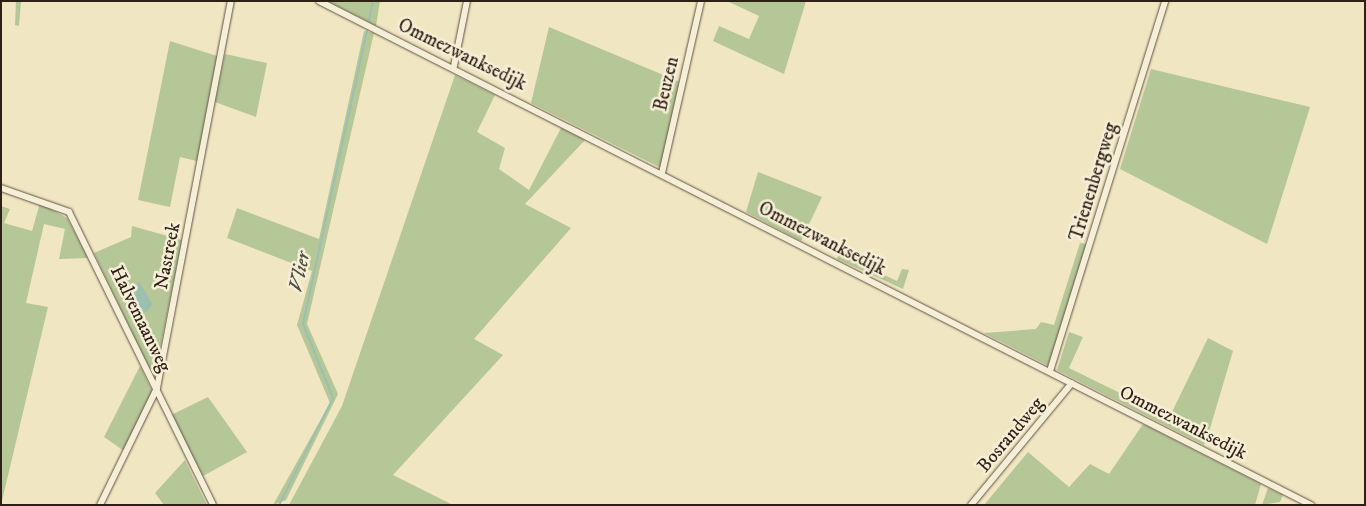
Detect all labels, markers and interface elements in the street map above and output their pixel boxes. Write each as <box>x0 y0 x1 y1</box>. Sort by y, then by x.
street label: Ommezwanksedijk <box>394 14 530 96</box>
street label: Beuzen <box>650 55 684 113</box>
street label: Trienenbergweg <box>1065 120 1123 244</box>
street label: Ommezwanksedijk <box>754 197 890 281</box>
street label: Nastreek <box>150 221 186 291</box>
water label: Vlier <box>284 250 316 294</box>
street label: Halvemaanweg <box>104 262 176 376</box>
street label: Ommezwanksedijk <box>1115 381 1251 465</box>
street label: Bosrandweg <box>973 393 1049 477</box>

